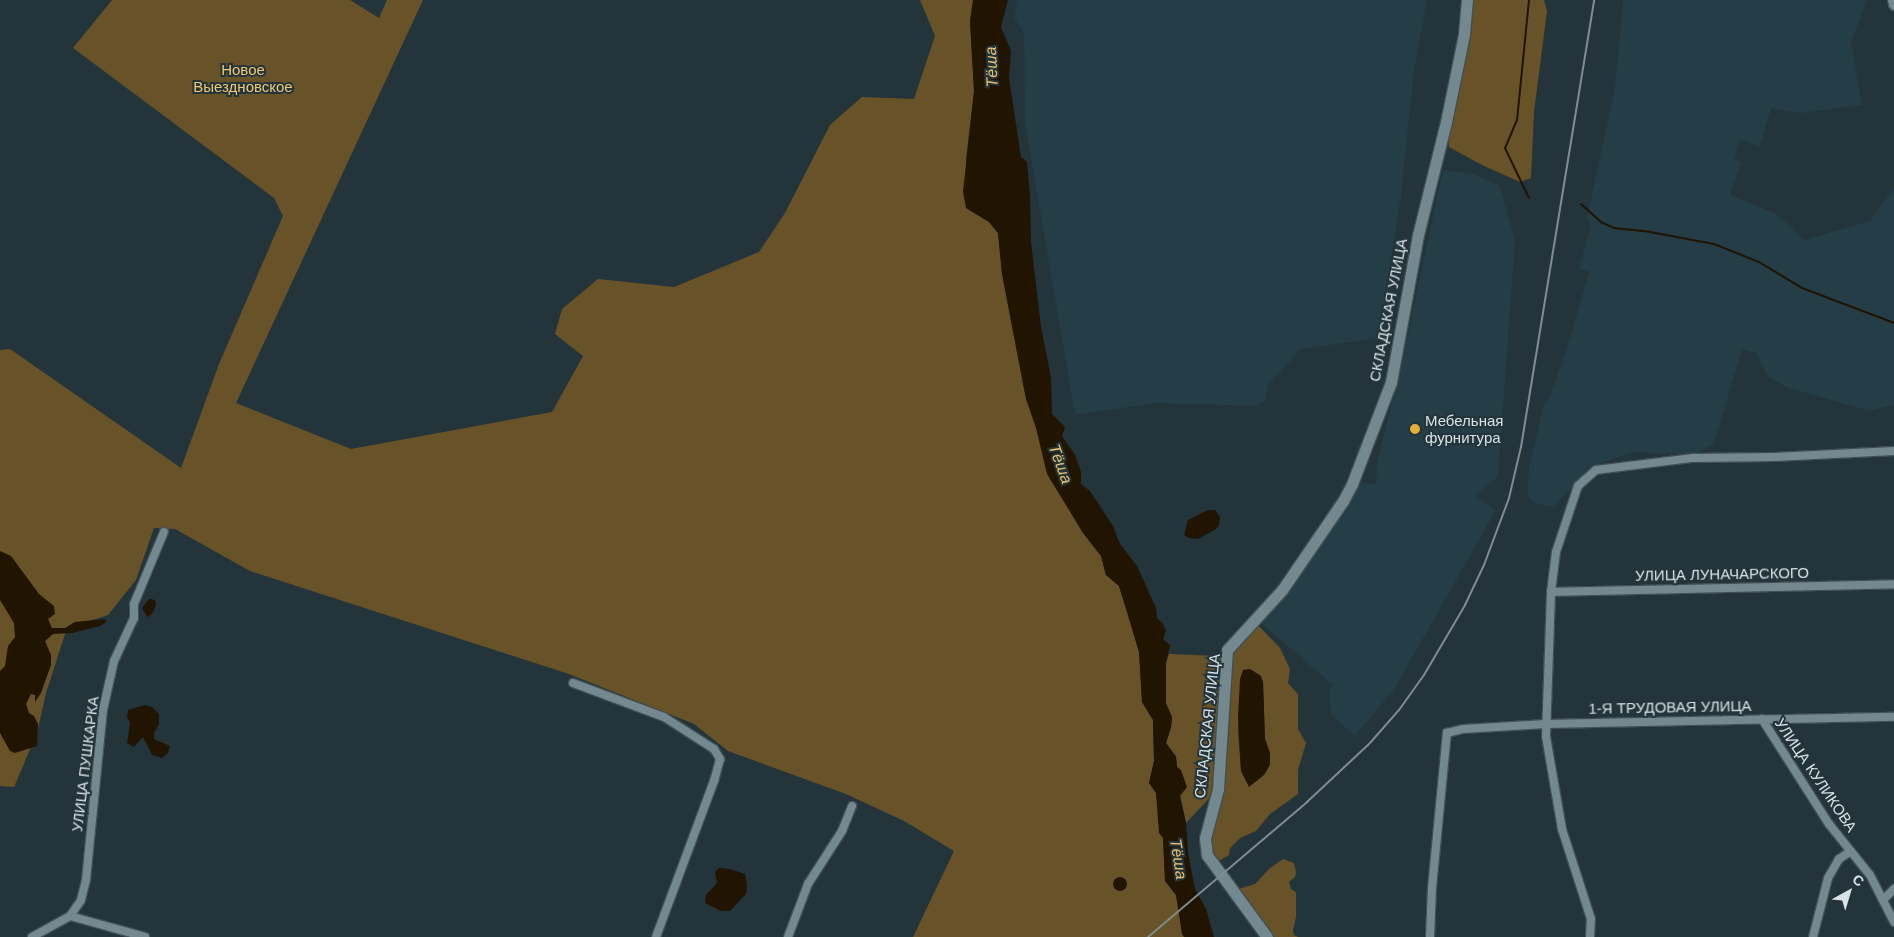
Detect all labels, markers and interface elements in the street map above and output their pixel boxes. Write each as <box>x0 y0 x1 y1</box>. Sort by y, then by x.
water label: Тёша <box>981 46 1003 88</box>
park label: Новое Выездновское <box>193 60 293 95</box>
street label: СКЛАДСКАЯ УЛИЦА <box>1365 237 1411 383</box>
place label: Мебельная фурнитура <box>1425 411 1503 446</box>
marker: Мебельная фурнитура <box>1409 423 1421 435</box>
water label: Тёша <box>1044 442 1076 486</box>
street label: УЛИЦА ЛУНАЧАРСКОГО <box>1635 563 1809 585</box>
street label: СКЛАДСКАЯ УЛИЦА <box>1190 653 1224 799</box>
street label: УЛИЦА ПУШКАРКА <box>68 695 102 833</box>
street label: 1-Я ТРУДОВАЯ УЛИЦА <box>1588 697 1752 717</box>
street label: УЛИЦА КУЛИКОВА <box>1771 715 1861 835</box>
water label: Тёша <box>1165 837 1191 881</box>
north arrow <box>1824 867 1874 917</box>
text: С <box>1849 871 1867 890</box>

